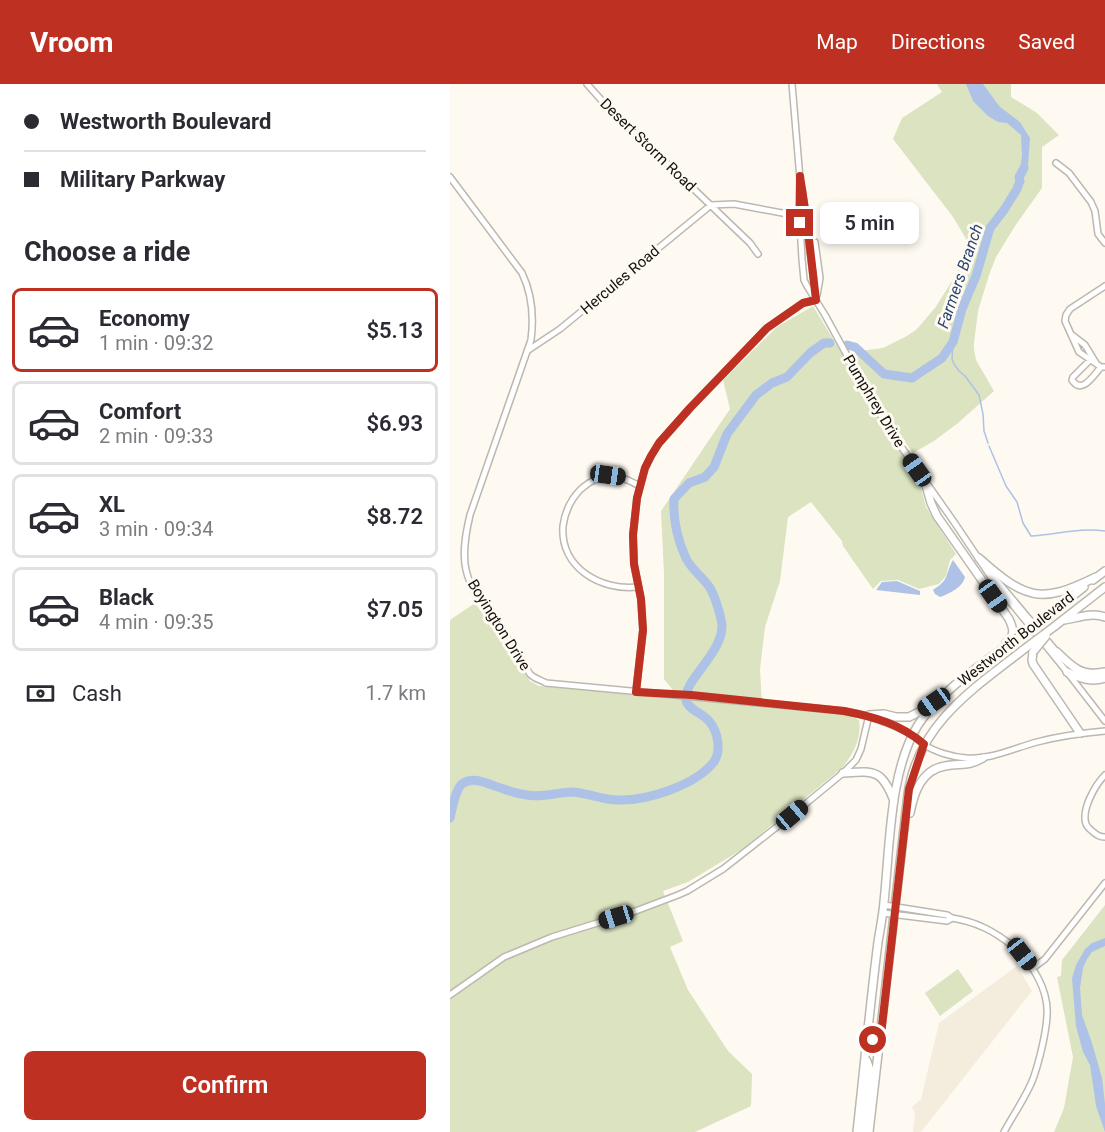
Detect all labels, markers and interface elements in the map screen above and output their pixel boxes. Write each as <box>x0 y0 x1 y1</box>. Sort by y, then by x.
text: Vroom <box>30 26 114 59</box>
text: Map <box>816 30 858 54</box>
text: Directions <box>891 30 985 54</box>
text: Saved <box>1018 30 1075 54</box>
street label: Desert Storm Road <box>596 95 700 195</box>
text: Westworth Boulevard <box>60 109 271 134</box>
text: Military Parkway <box>60 167 225 192</box>
callout: 5 min <box>821 202 920 244</box>
route end <box>786 209 813 236</box>
text: 5 min <box>844 211 895 235</box>
water label: Farmers Branch <box>933 221 987 331</box>
text: Choose a ride <box>24 236 190 268</box>
street label: Hercules Road <box>577 242 663 318</box>
icon: car <box>27 303 81 357</box>
text: Economy <box>99 306 190 331</box>
text: $5.13 <box>366 318 423 343</box>
text: 1 min · 09:32 <box>99 331 214 355</box>
street label: Pumphrey Drive <box>839 351 909 451</box>
icon: car <box>27 396 81 450</box>
text: Comfort <box>99 399 181 424</box>
text: $6.93 <box>366 411 423 436</box>
text: 2 min · 09:33 <box>99 424 214 448</box>
car <box>899 450 935 490</box>
car <box>589 464 627 486</box>
icon: car <box>27 489 81 543</box>
text: XL <box>99 492 125 517</box>
text: $8.72 <box>366 504 423 529</box>
text: 3 min · 09:34 <box>99 517 214 541</box>
street label: Boyington Drive <box>464 576 534 674</box>
car <box>975 576 1011 616</box>
icon: car <box>27 582 81 636</box>
text: Black <box>99 585 154 610</box>
street label: Westworth Boulevard <box>954 588 1078 690</box>
text: $7.05 <box>366 597 423 622</box>
text: 4 min · 09:35 <box>99 610 214 634</box>
icon: cash <box>24 677 57 710</box>
text: Cash <box>72 681 122 706</box>
text: 1.7 km <box>366 681 426 705</box>
car <box>914 684 954 720</box>
car <box>772 797 812 833</box>
car <box>596 903 636 931</box>
car <box>1004 934 1040 974</box>
route start <box>859 1026 886 1053</box>
button: Confirm <box>24 1051 426 1120</box>

